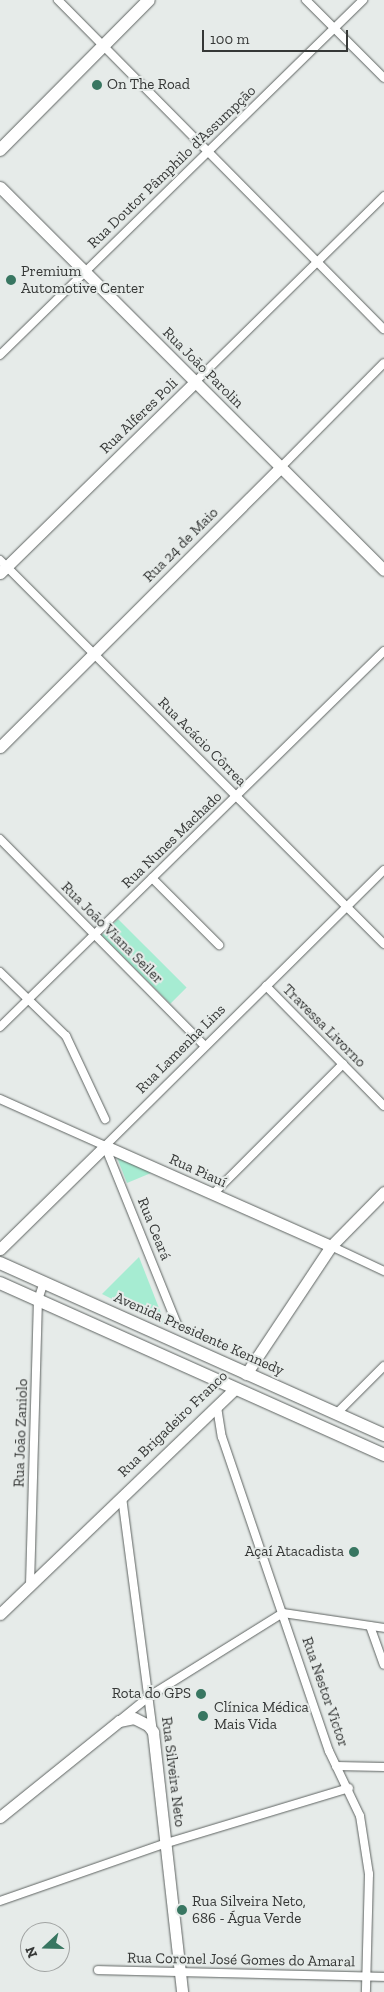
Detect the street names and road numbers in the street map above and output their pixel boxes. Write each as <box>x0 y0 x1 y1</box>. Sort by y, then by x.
street label: Rua Doutor Pâmphilo d'Assumpção <box>84 82 260 252</box>
street label: Rua João Parolin <box>159 324 247 412</box>
street label: Rua Alferes Poli <box>96 374 182 458</box>
street label: Rua 24 de Maio <box>140 504 222 586</box>
street label: Rua Acácio Côrrea <box>154 694 250 790</box>
street label: Rua Nunes Machado <box>118 788 226 892</box>
street label: Rua João Viana Seiler <box>57 878 167 988</box>
street label: Travessa Livorno <box>279 981 369 1071</box>
street label: Rua Lamenha Lins <box>133 1001 229 1097</box>
street label: Rua Piauí <box>166 1150 230 1192</box>
street label: Rua Ceará <box>133 1195 175 1263</box>
street label: Avenida Presidente Kennedy <box>111 1288 287 1380</box>
street label: Rua Brigadeiro Franco <box>114 1367 232 1481</box>
street label: Rua João Zaniolo <box>10 1378 32 1488</box>
street label: Rua Nestor Victor <box>298 1634 352 1750</box>
street label: Rua Silveira Neto <box>157 1716 189 1828</box>
street label: Rua Coronel José Gomes do Amaral <box>126 1949 356 1971</box>

